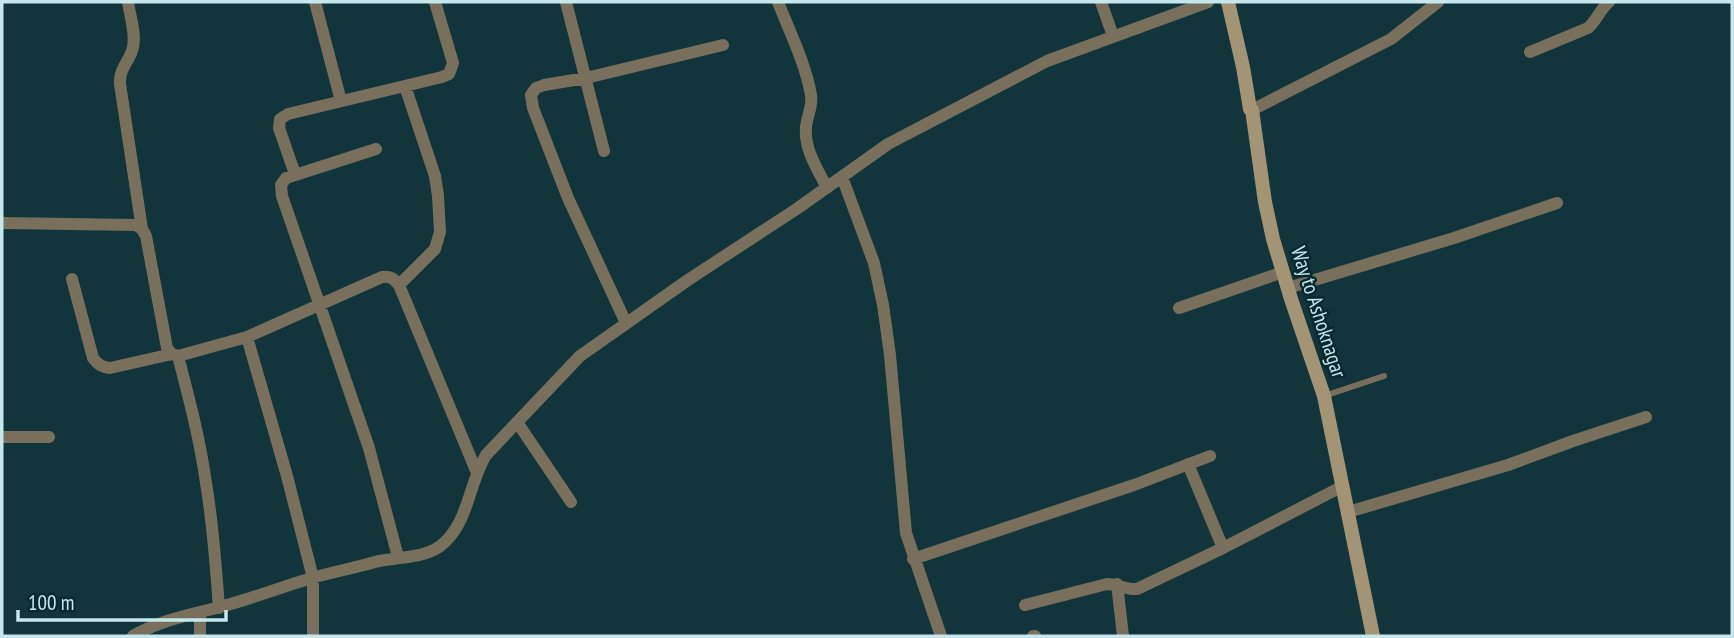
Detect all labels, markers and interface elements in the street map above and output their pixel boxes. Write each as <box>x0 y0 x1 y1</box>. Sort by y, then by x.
street label: Way to Ashoknagar <box>1285 243 1353 381</box>
scale bar <box>18 578 226 622</box>
text: 100 m <box>28 589 74 616</box>

